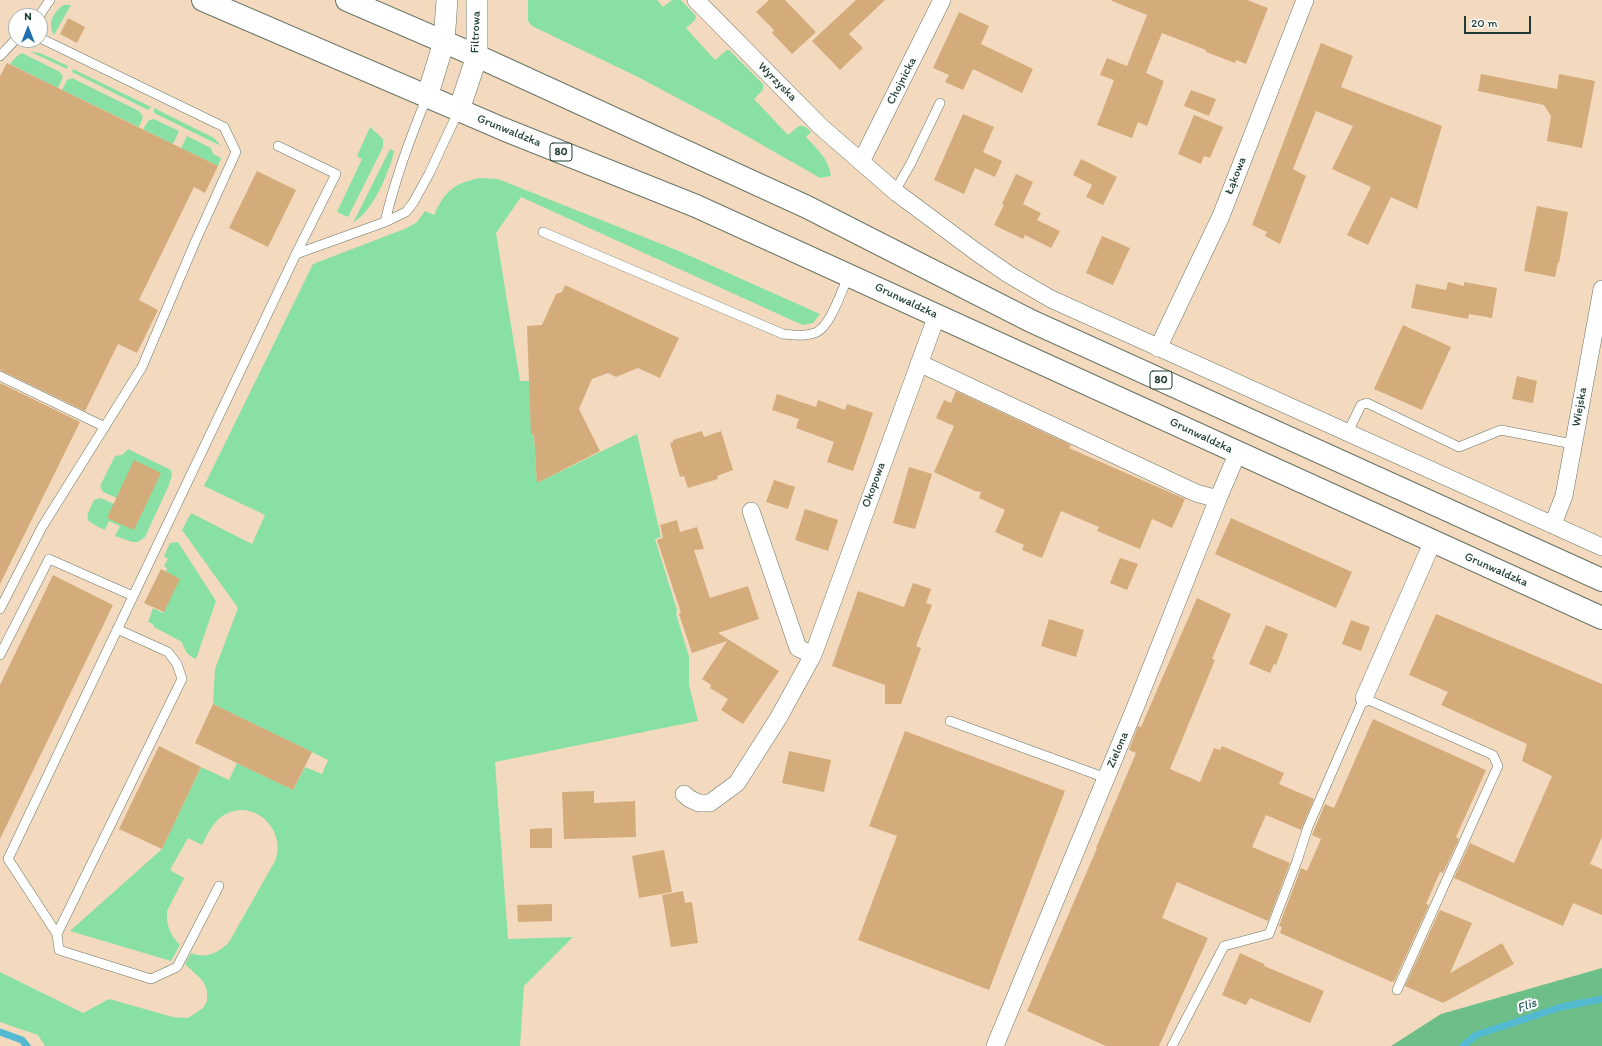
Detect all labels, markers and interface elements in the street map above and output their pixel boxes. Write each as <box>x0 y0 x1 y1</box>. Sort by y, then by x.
north arrow <box>8 8 48 48</box>
scale bar <box>1466 8 1533 34</box>
text: N <box>24 10 32 23</box>
street label: Filtrowa <box>468 11 484 53</box>
text: 20 m <box>1471 16 1498 30</box>
street label: Chojnicka <box>884 55 920 107</box>
street label: Wyrzyska <box>754 59 800 105</box>
street label: Grunwaldzka <box>475 112 543 150</box>
road number: 80 <box>550 143 572 161</box>
street label: Łąkowa <box>1222 155 1250 197</box>
street label: Grunwaldzka <box>872 280 940 322</box>
road number: 80 <box>1150 371 1172 389</box>
street label: Wiejska <box>1569 386 1591 428</box>
street label: Grunwaldzka <box>1167 415 1235 457</box>
street label: Okopowa <box>859 460 889 510</box>
street label: Grunwaldzka <box>1462 550 1530 590</box>
street label: Zielona <box>1104 730 1132 770</box>
water label: Flis <box>1515 995 1539 1017</box>

